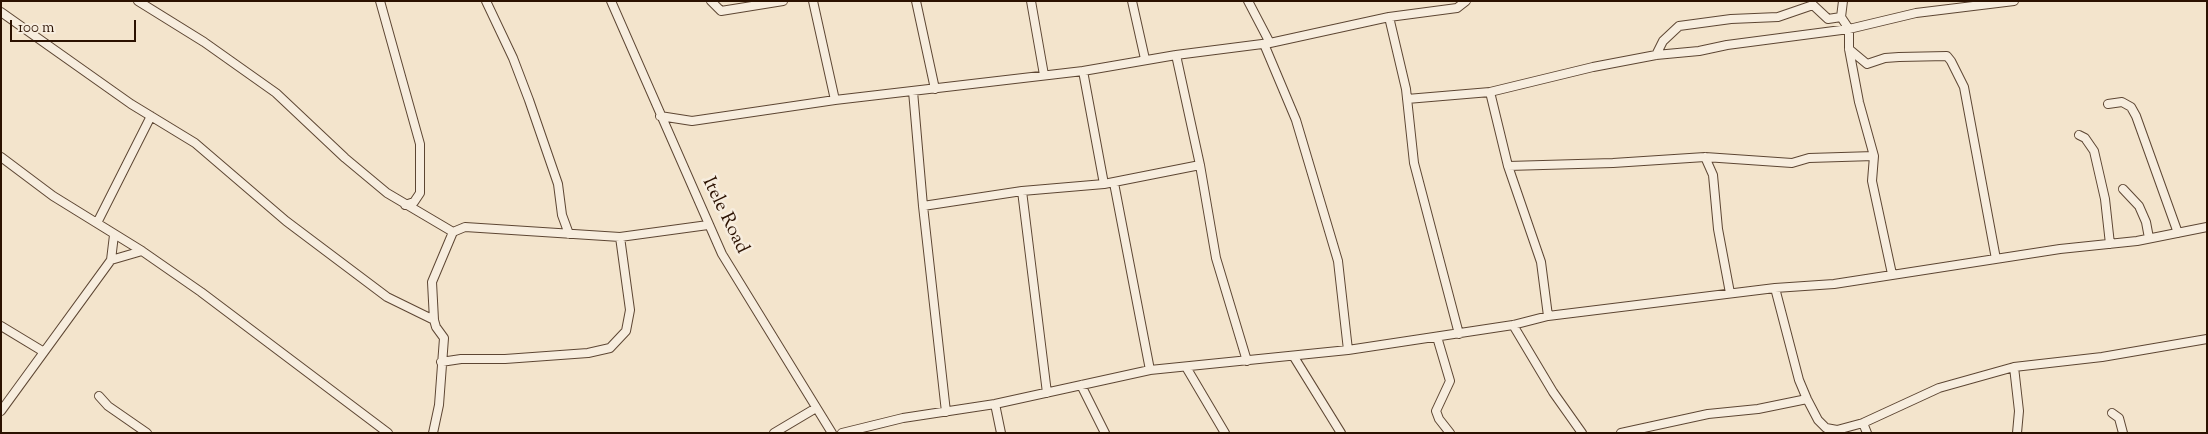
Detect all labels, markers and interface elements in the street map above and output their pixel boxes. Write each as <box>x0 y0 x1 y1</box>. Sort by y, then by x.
scale bar <box>12 10 139 42</box>
text: 100 m <box>18 18 54 39</box>
street label: Itele Road <box>696 174 752 258</box>

